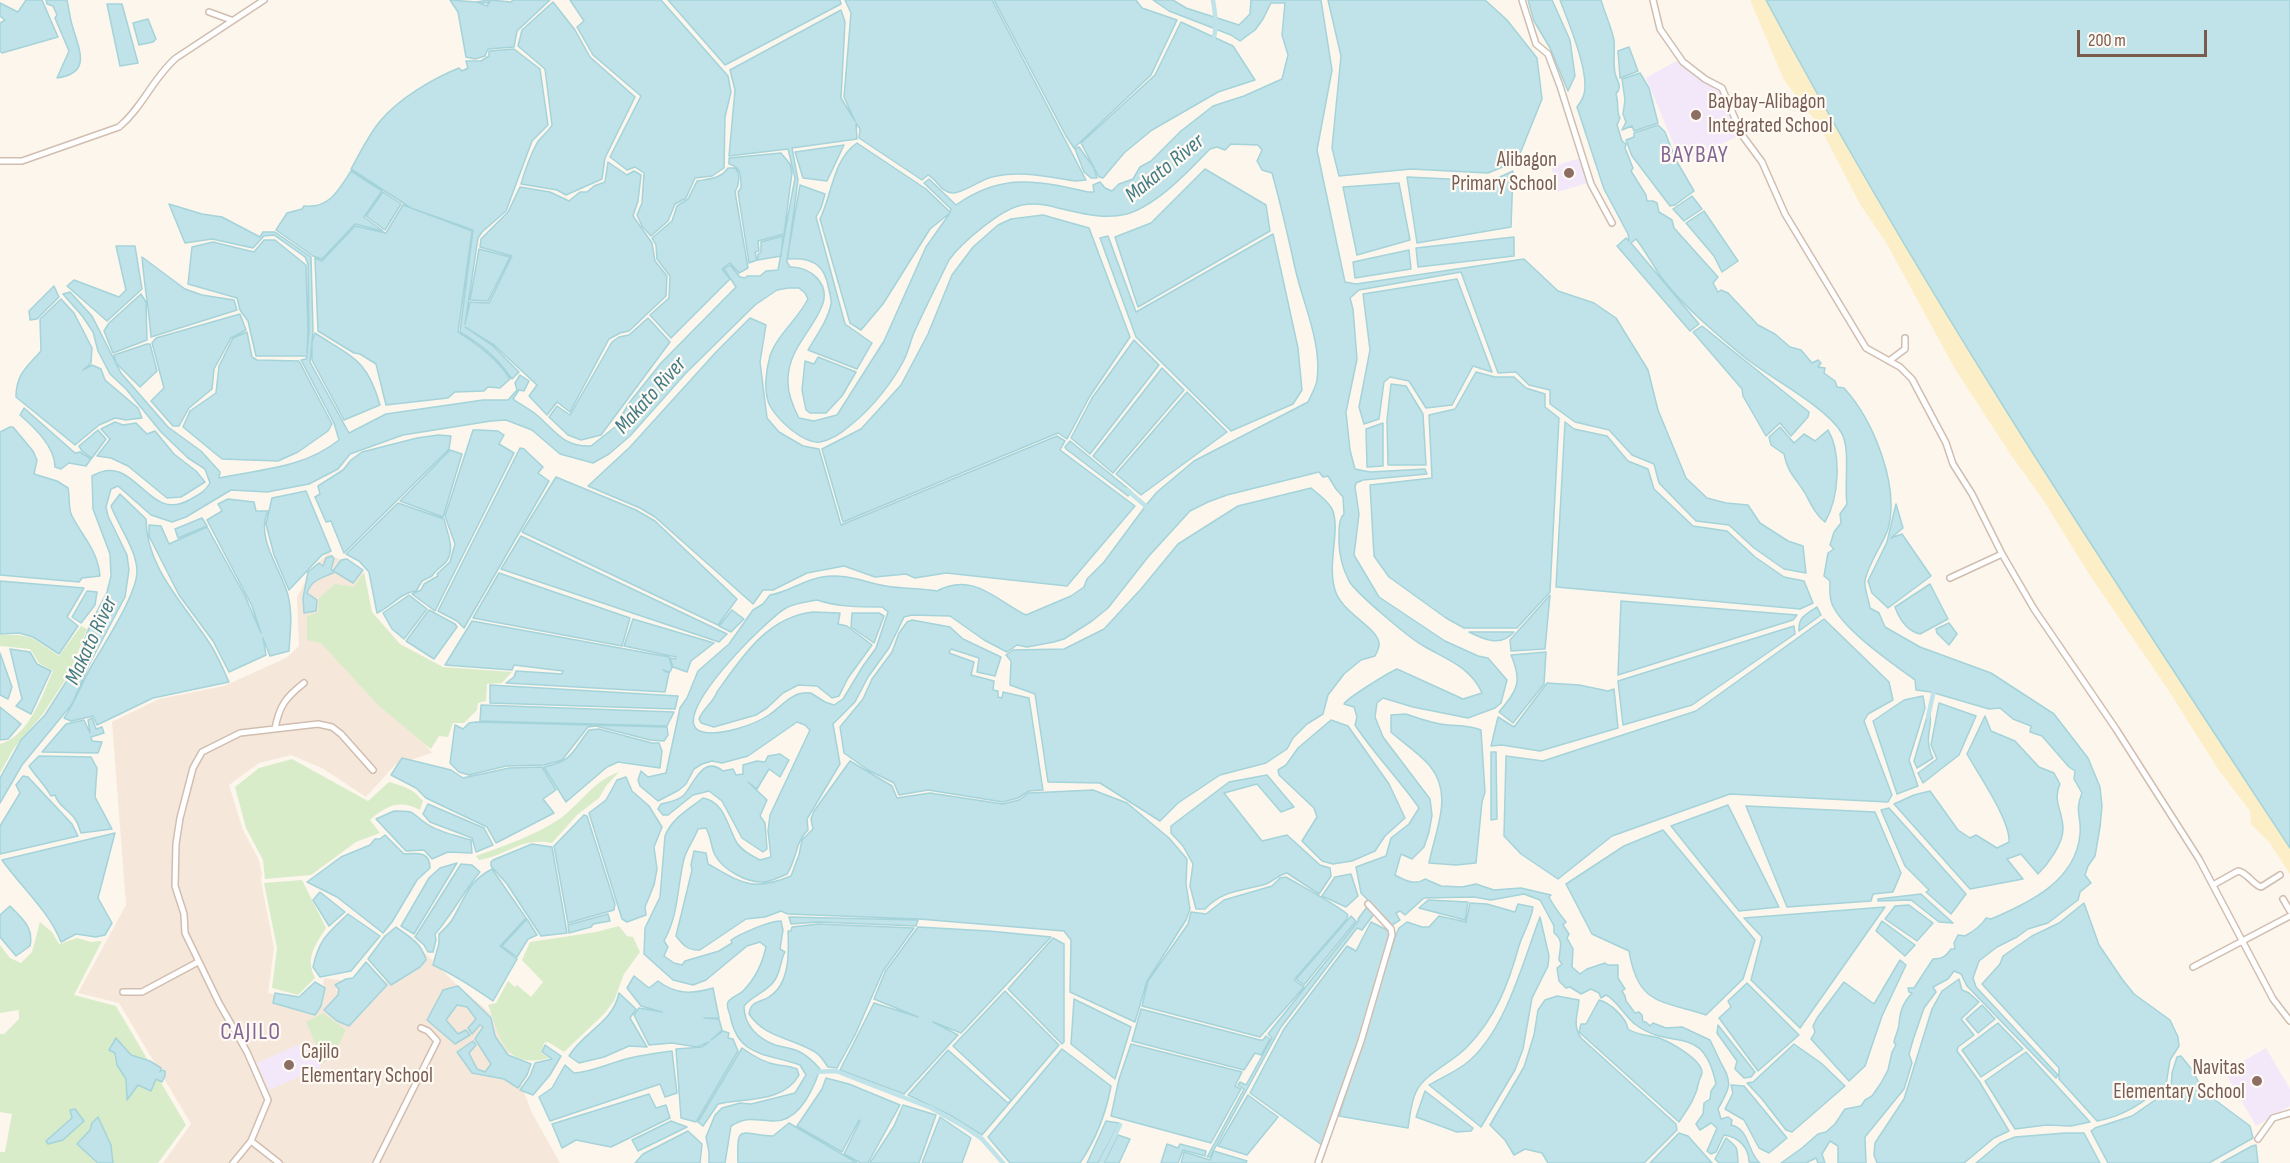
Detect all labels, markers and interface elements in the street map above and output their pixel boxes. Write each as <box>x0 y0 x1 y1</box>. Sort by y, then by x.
scale bar <box>2080 18 2210 56</box>
text: 200 m <box>2088 30 2126 51</box>
place label: Baybay-Alibagon Integrated School <box>1708 90 1833 140</box>
marker: Baybay-Alibagon Integrated School <box>1689 108 1703 122</box>
water label: Makato River <box>1120 129 1210 209</box>
district label: BAYBAY <box>1661 142 1729 170</box>
place label: Alibagon Primary School <box>1451 148 1557 198</box>
marker: Alibagon Primary School <box>1562 166 1576 180</box>
water label: Makato River <box>610 352 692 440</box>
water label: Makato River <box>60 593 124 689</box>
district label: CAJILO <box>220 1019 282 1047</box>
place label: Cajilo Elementary School <box>301 1040 433 1090</box>
place label: Navitas Elementary School <box>2113 1056 2245 1106</box>
marker: Cajilo Elementary School <box>282 1058 296 1072</box>
marker: Navitas Elementary School <box>2250 1074 2264 1088</box>

